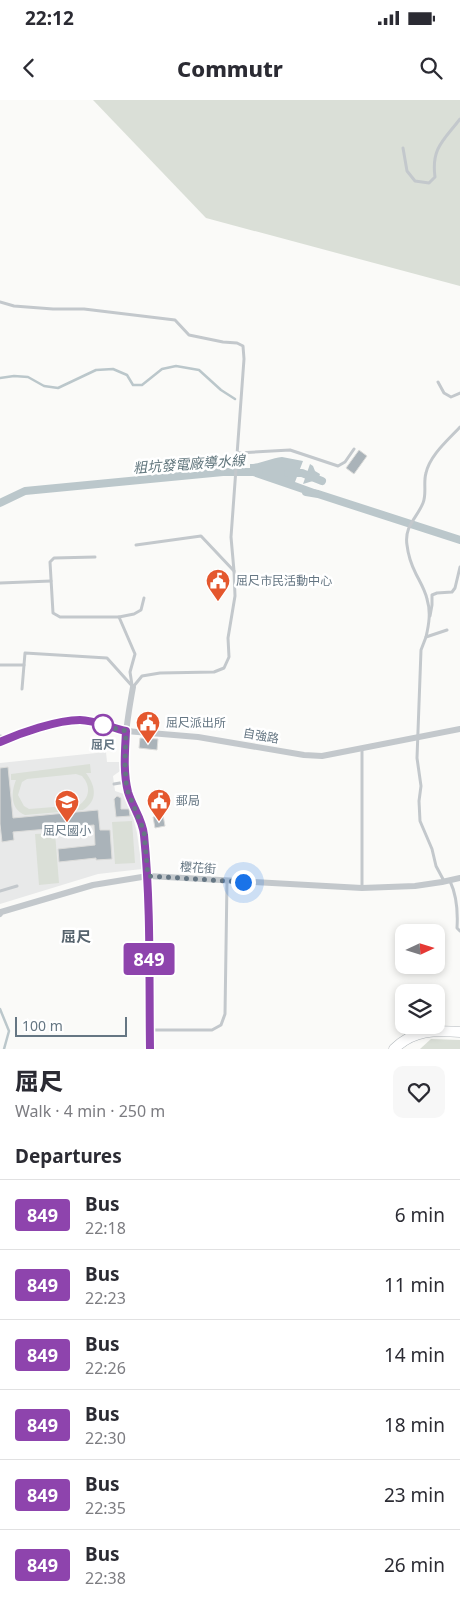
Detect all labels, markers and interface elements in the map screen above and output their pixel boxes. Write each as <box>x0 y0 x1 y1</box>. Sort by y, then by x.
text: 22:12 <box>25 5 74 31</box>
text: Commutr <box>177 53 283 83</box>
icon: back <box>15 54 43 82</box>
icon: search <box>417 54 445 82</box>
water label: 粗坑發電廠導水線 <box>132 450 247 477</box>
public building icon: 屈尺市民活動中心 <box>205 568 231 602</box>
place label: 屈尺市民活動中心 <box>236 572 332 589</box>
public building icon: 屈尺派出所 <box>135 710 161 744</box>
marker: 屈尺 <box>92 714 114 736</box>
place label: 屈尺派出所 <box>166 714 226 731</box>
street label: 自強路 <box>242 724 280 747</box>
place label: 屈尺 <box>91 736 115 753</box>
public building icon: 郵局 <box>146 788 172 822</box>
school or university icon: 屈尺國小 <box>54 789 80 823</box>
place label: 郵局 <box>176 792 200 809</box>
place label: 屈尺國小 <box>43 822 91 839</box>
street label: 櫻花街 <box>179 858 217 877</box>
your location <box>231 870 256 895</box>
north arrow <box>395 924 445 974</box>
map controls <box>395 924 445 1034</box>
district label: 屈尺 <box>61 926 91 946</box>
line badge: 849 <box>120 943 178 975</box>
text: 849 <box>134 947 164 971</box>
button: layers <box>395 984 445 1034</box>
scale bar <box>15 1014 128 1037</box>
text: 100 m <box>22 1016 63 1035</box>
text: 屈尺 <box>15 1064 63 1097</box>
button: heart <box>393 1066 445 1118</box>
text: Walk · 4 min · 250 m <box>15 1100 165 1122</box>
text: Departures <box>15 1143 122 1169</box>
text: Bus <box>85 1191 120 1217</box>
text: 6 min <box>395 1202 445 1228</box>
text: 849 <box>27 1203 58 1227</box>
text: 22:18 <box>85 1217 126 1239</box>
text: Bus <box>85 1261 120 1287</box>
text: 11 min <box>384 1272 445 1298</box>
text: 849 <box>27 1273 58 1297</box>
text: 22:23 <box>85 1287 126 1309</box>
text: Bus <box>85 1331 120 1357</box>
text: 14 min <box>384 1342 445 1368</box>
text: 849 <box>27 1343 58 1367</box>
text: 22:26 <box>85 1357 126 1379</box>
text: Bus <box>85 1401 120 1427</box>
text: 18 min <box>384 1412 445 1438</box>
text: 849 <box>27 1413 58 1437</box>
text: 22:30 <box>85 1427 126 1449</box>
text: Bus <box>85 1471 120 1497</box>
text: 23 min <box>384 1482 445 1508</box>
text: 849 <box>27 1483 58 1507</box>
text: 22:35 <box>85 1497 126 1519</box>
text: Bus <box>85 1541 120 1567</box>
text: 26 min <box>384 1552 445 1578</box>
text: 849 <box>27 1553 58 1577</box>
text: 22:38 <box>85 1567 126 1589</box>

